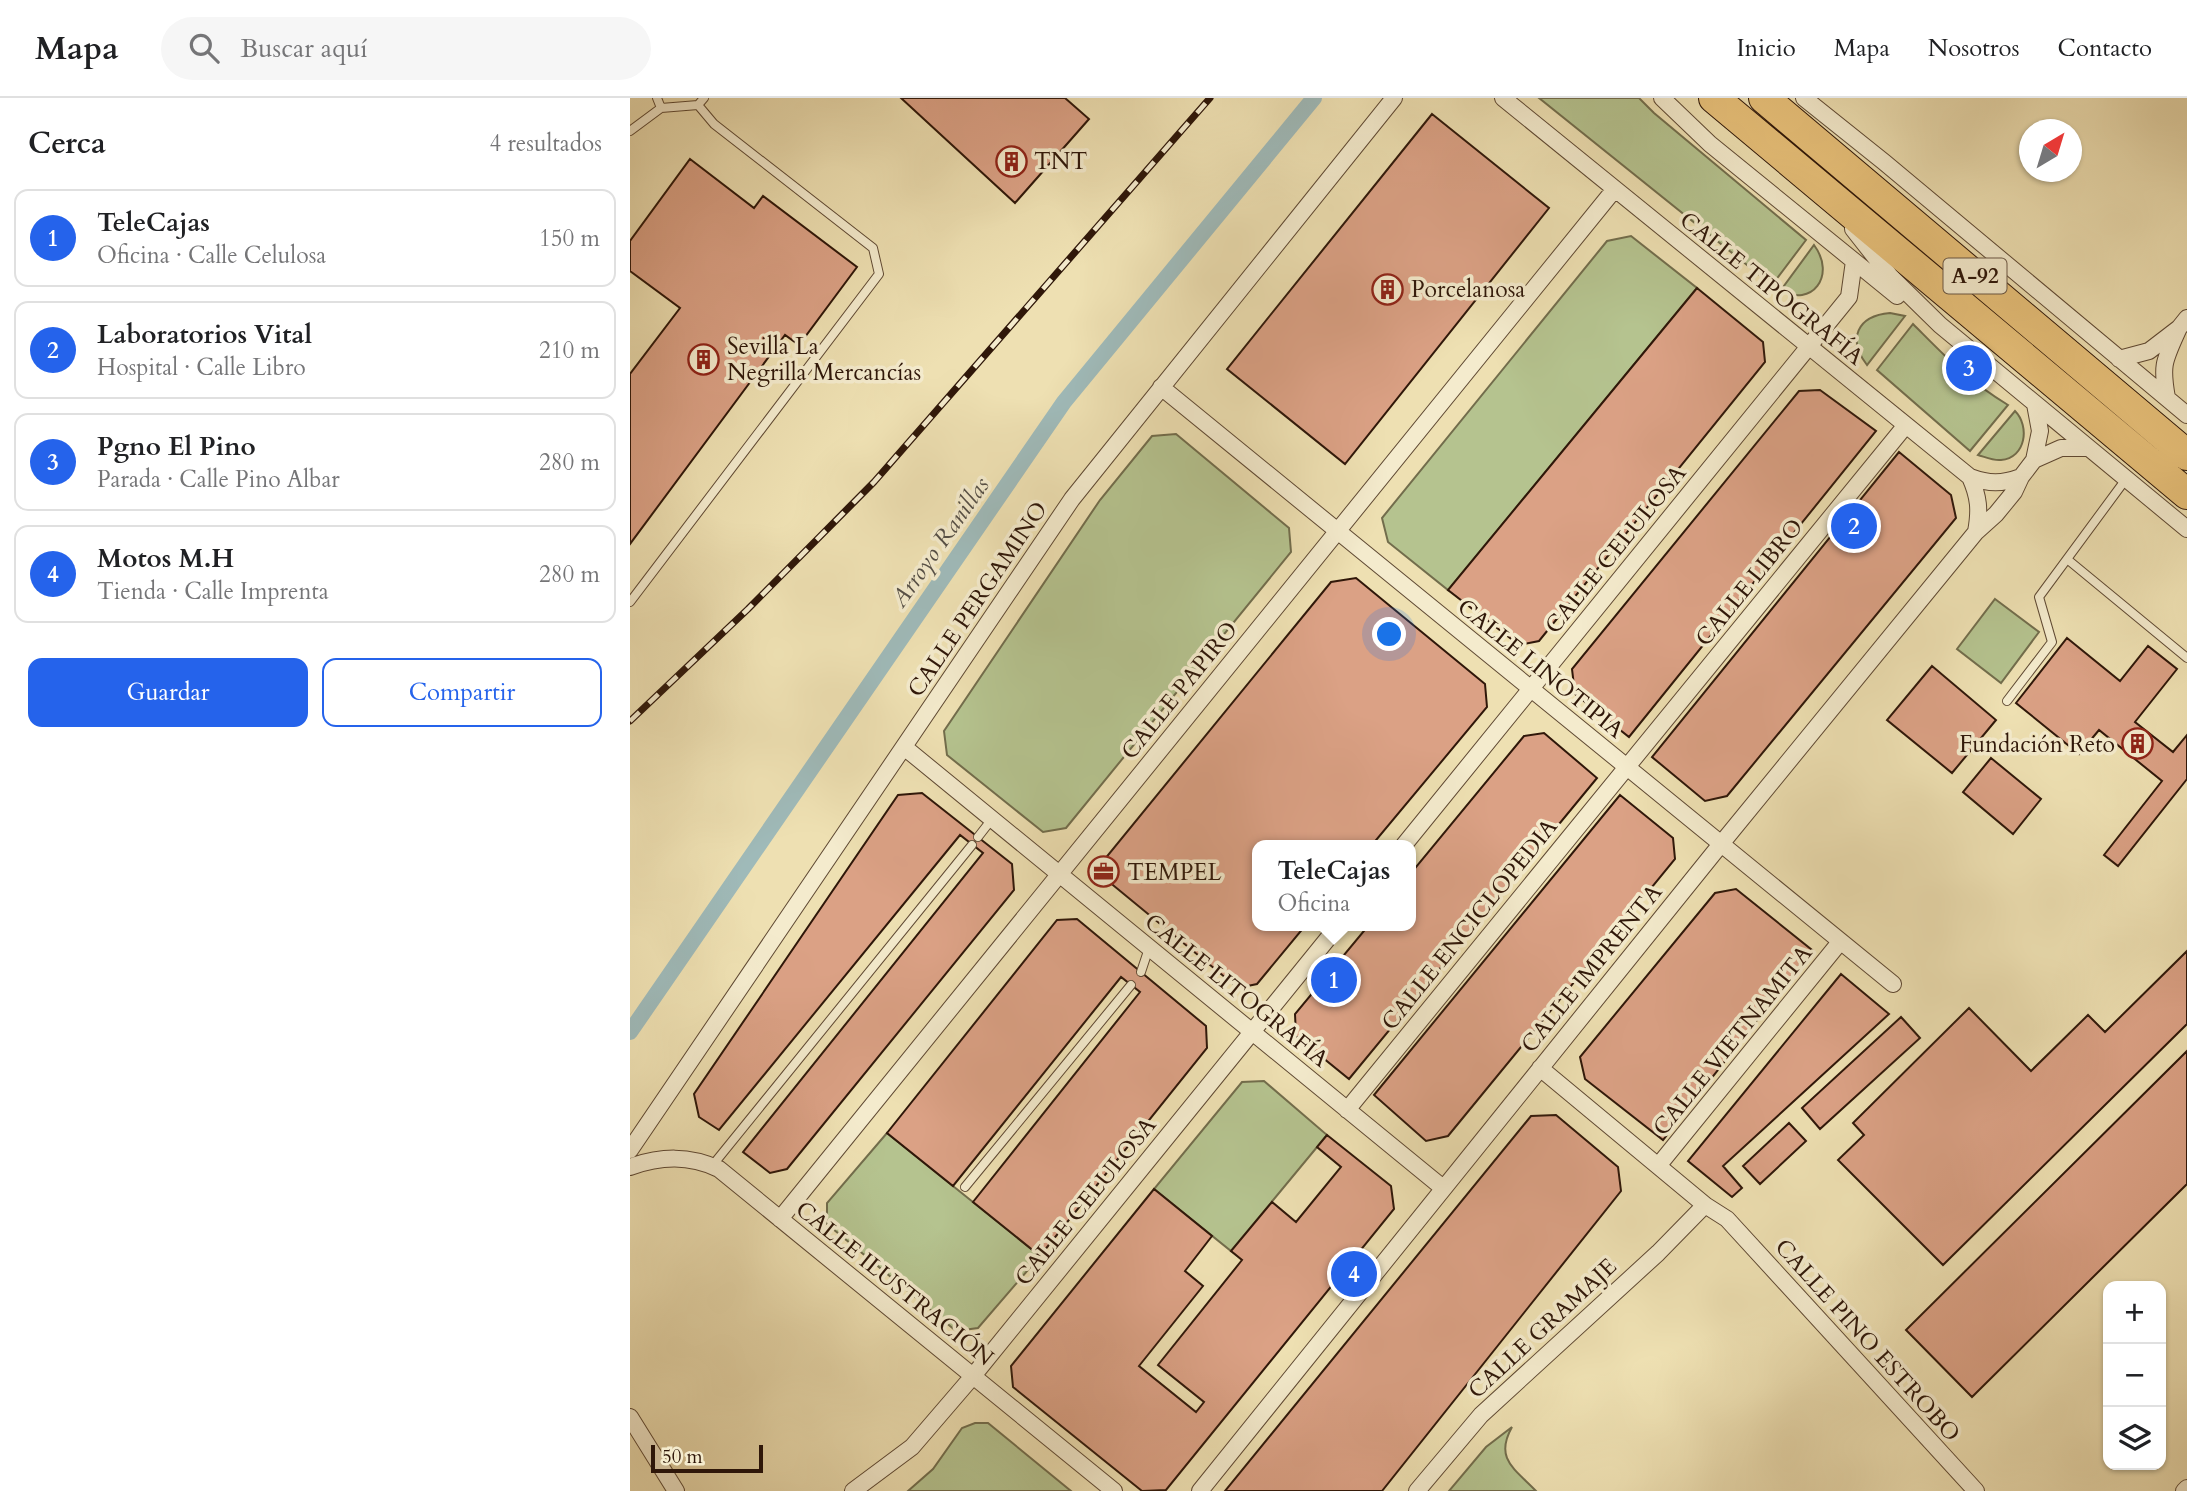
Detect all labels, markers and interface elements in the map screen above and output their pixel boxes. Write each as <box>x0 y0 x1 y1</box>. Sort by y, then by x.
search box <box>161 17 651 80</box>
text: Mapa <box>35 26 119 71</box>
icon: search <box>185 29 223 67</box>
text: Buscar aquí <box>241 31 368 66</box>
text: Inicio <box>1736 32 1796 65</box>
text: Mapa <box>1834 32 1890 65</box>
text: Nosotros <box>1928 32 2020 65</box>
text: Contacto <box>2058 32 2152 65</box>
north arrow <box>2019 119 2082 182</box>
text: Cerca <box>28 123 106 164</box>
text: 4 resultados <box>489 128 602 159</box>
building icon: TNT <box>994 144 1028 178</box>
place label: TNT <box>1034 146 1087 177</box>
text: TeleCajas <box>97 205 210 240</box>
street label: CALLE TIPOGRAFÍA <box>1673 205 1871 373</box>
text: 1 <box>47 223 59 254</box>
text: 150 m <box>539 223 600 254</box>
text: Oficina · Calle Celulosa <box>97 240 326 271</box>
road number: A-92 <box>1944 258 2006 294</box>
building icon: Porcelanosa <box>1371 272 1405 306</box>
place label: Porcelanosa <box>1411 274 1525 305</box>
text: Laboratorios Vital <box>97 317 312 352</box>
place label: Sevilla La Negrilla Mercancías <box>727 331 921 388</box>
text: 2 <box>47 335 59 366</box>
text: 210 m <box>539 335 600 366</box>
building icon: Sevilla La Negrilla Mercancías <box>687 342 721 376</box>
pin: 3 <box>1946 342 1992 394</box>
text: Hospital · Calle Libro <box>97 352 306 383</box>
text: Pgno El Pino <box>97 429 256 464</box>
text: 3 <box>47 447 59 478</box>
text: 280 m <box>539 447 600 478</box>
street label: CALLE CELULOSA <box>1538 458 1693 640</box>
text: Parada · Calle Pino Albar <box>97 464 340 495</box>
water label: Arroyo Ranillas <box>883 470 998 615</box>
street label: CALLE PERGAMINO <box>900 495 1054 703</box>
pin: 2 <box>1831 500 1877 552</box>
street label: CALLE LIBRO <box>1688 512 1810 652</box>
text: Motos M.H <box>97 541 234 576</box>
text: 4 <box>47 559 59 590</box>
text: 280 m <box>539 559 600 590</box>
text: Tienda · Calle Imprenta <box>97 576 329 607</box>
street label: CALLE LINOTIPIA <box>1451 592 1631 746</box>
street label: CALLE PAPIRO <box>1114 615 1245 766</box>
your location <box>1372 617 1406 651</box>
button: Guardar <box>28 658 308 727</box>
button: Compartir <box>322 658 602 727</box>
building icon: Fundación Reto <box>2121 727 2155 761</box>
place label: Fundación Reto <box>1959 729 2115 760</box>
street label: CALLE ENCICLOPEDIA <box>1374 812 1565 1036</box>
popup <box>1252 840 1416 931</box>
text: TeleCajas <box>1278 853 1391 888</box>
office icon: TEMPEL <box>1087 855 1121 889</box>
place label: TEMPEL <box>1127 857 1222 888</box>
street label: CALLE IMPRENTA <box>1514 877 1669 1059</box>
text: Oficina <box>1278 888 1350 919</box>
street label: CALLE LITOGRAFÍA <box>1138 906 1336 1075</box>
street label: CALLE VIETNAMITA <box>1646 938 1819 1142</box>
pin: 1 <box>1311 954 1357 1006</box>
street label: CALLE CELULOSA <box>1008 1110 1163 1292</box>
street label: CALLE ILUSTRACIÓN <box>789 1193 1001 1373</box>
street label: CALLE PINO ESTROBO <box>1768 1232 1967 1448</box>
pin: 4 <box>1331 1248 1377 1300</box>
street label: CALLE GRAMAJE <box>1461 1251 1623 1405</box>
map controls <box>2103 1281 2166 1470</box>
button: + <box>2103 1281 2166 1344</box>
button: − <box>2103 1344 2166 1407</box>
button: layers <box>2103 1407 2166 1470</box>
scale bar <box>651 1442 763 1474</box>
text: 50 m <box>662 1444 703 1470</box>

